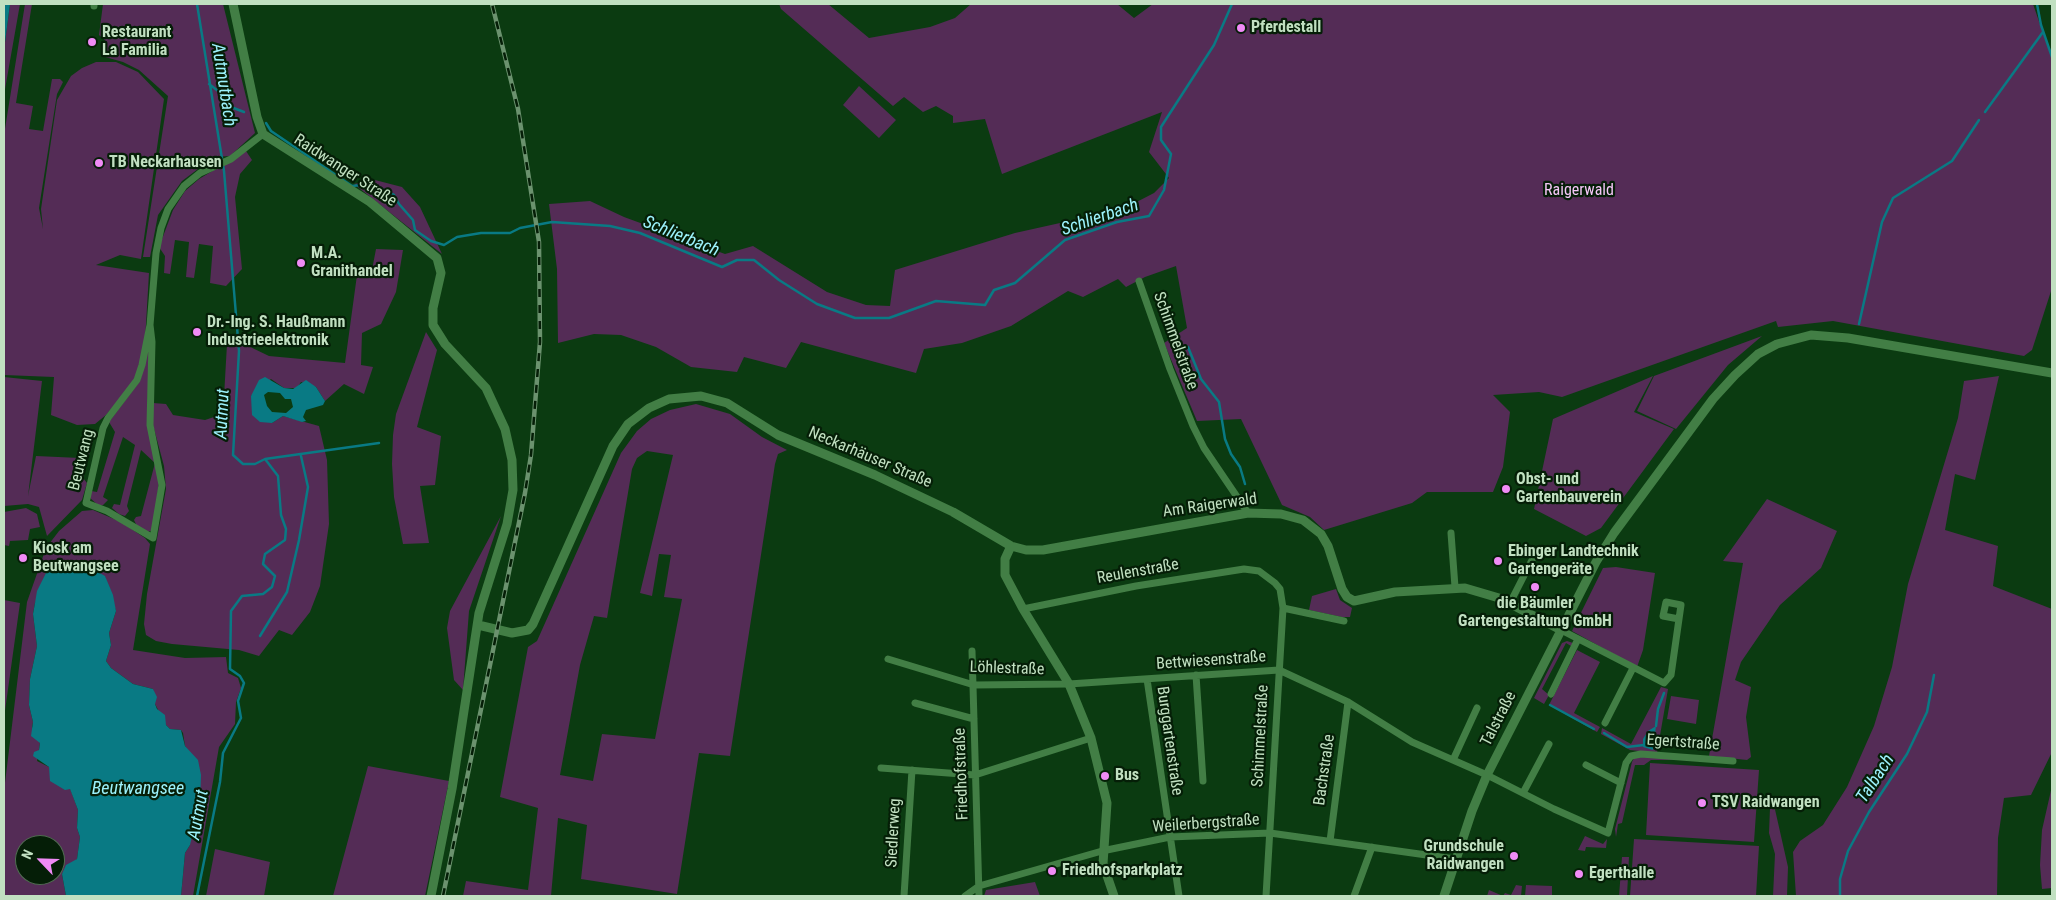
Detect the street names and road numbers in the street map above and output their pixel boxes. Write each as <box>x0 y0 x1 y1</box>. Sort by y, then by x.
street label: Raidwanger Straße <box>290 131 400 211</box>
street label: Schimmelstraße <box>1148 290 1202 392</box>
street label: Neckarhäuser Straße <box>805 423 935 493</box>
street label: Beutwang <box>65 427 99 493</box>
street label: Am Raigerwald <box>1162 490 1258 522</box>
street label: Reulenstraße <box>1096 555 1180 589</box>
street label: Bettwiesenstraße <box>1155 648 1267 674</box>
street label: Löhlestraße <box>969 658 1045 680</box>
street label: Schimmelstraße <box>1249 684 1273 788</box>
street label: Burggartenstraße <box>1152 685 1186 797</box>
street label: Talstraße <box>1477 688 1521 750</box>
street label: Friedhofstraße <box>951 727 973 821</box>
street label: Egertstraße <box>1646 731 1720 755</box>
street label: Bachstraße <box>1311 733 1339 807</box>
street label: Siedlerweg <box>883 798 905 868</box>
street label: Weilerbergstraße <box>1152 811 1260 837</box>

